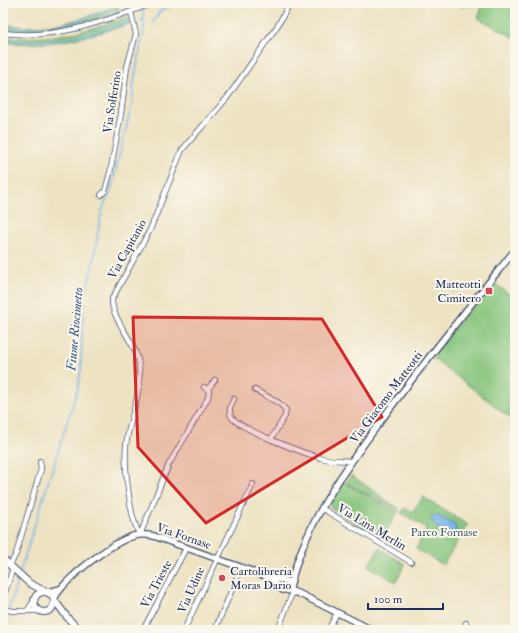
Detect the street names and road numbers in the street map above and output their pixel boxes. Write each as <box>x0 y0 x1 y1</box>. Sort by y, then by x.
street label: Via Solferino <box>100 70 125 134</box>
street label: Via Capitanio <box>105 217 150 282</box>
street label: Via Giacomo Matteotti <box>347 348 426 446</box>
street label: Via Lina Merlin <box>334 501 409 554</box>
street label: Via Fornase <box>155 520 213 553</box>
street label: Via Trieste <box>138 558 175 611</box>
street label: Via Udine <box>175 565 208 616</box>

